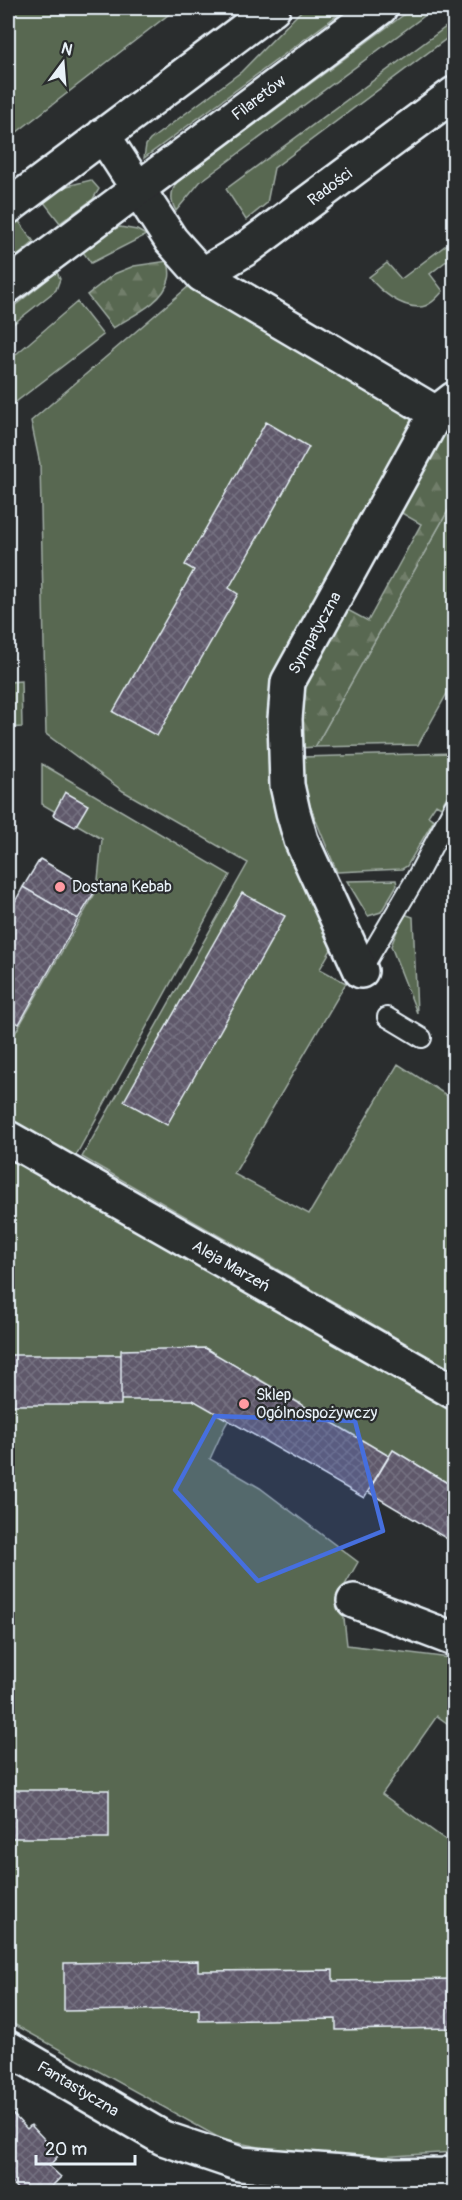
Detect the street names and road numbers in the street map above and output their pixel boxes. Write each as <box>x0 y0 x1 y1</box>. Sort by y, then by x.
street label: Filaretów <box>228 71 290 125</box>
street label: Radości <box>304 164 356 210</box>
street label: Sympatyczna <box>284 588 346 678</box>
street label: Aleja Marzeń <box>188 1236 274 1296</box>
street label: Fantastyczna <box>34 2057 122 2121</box>

